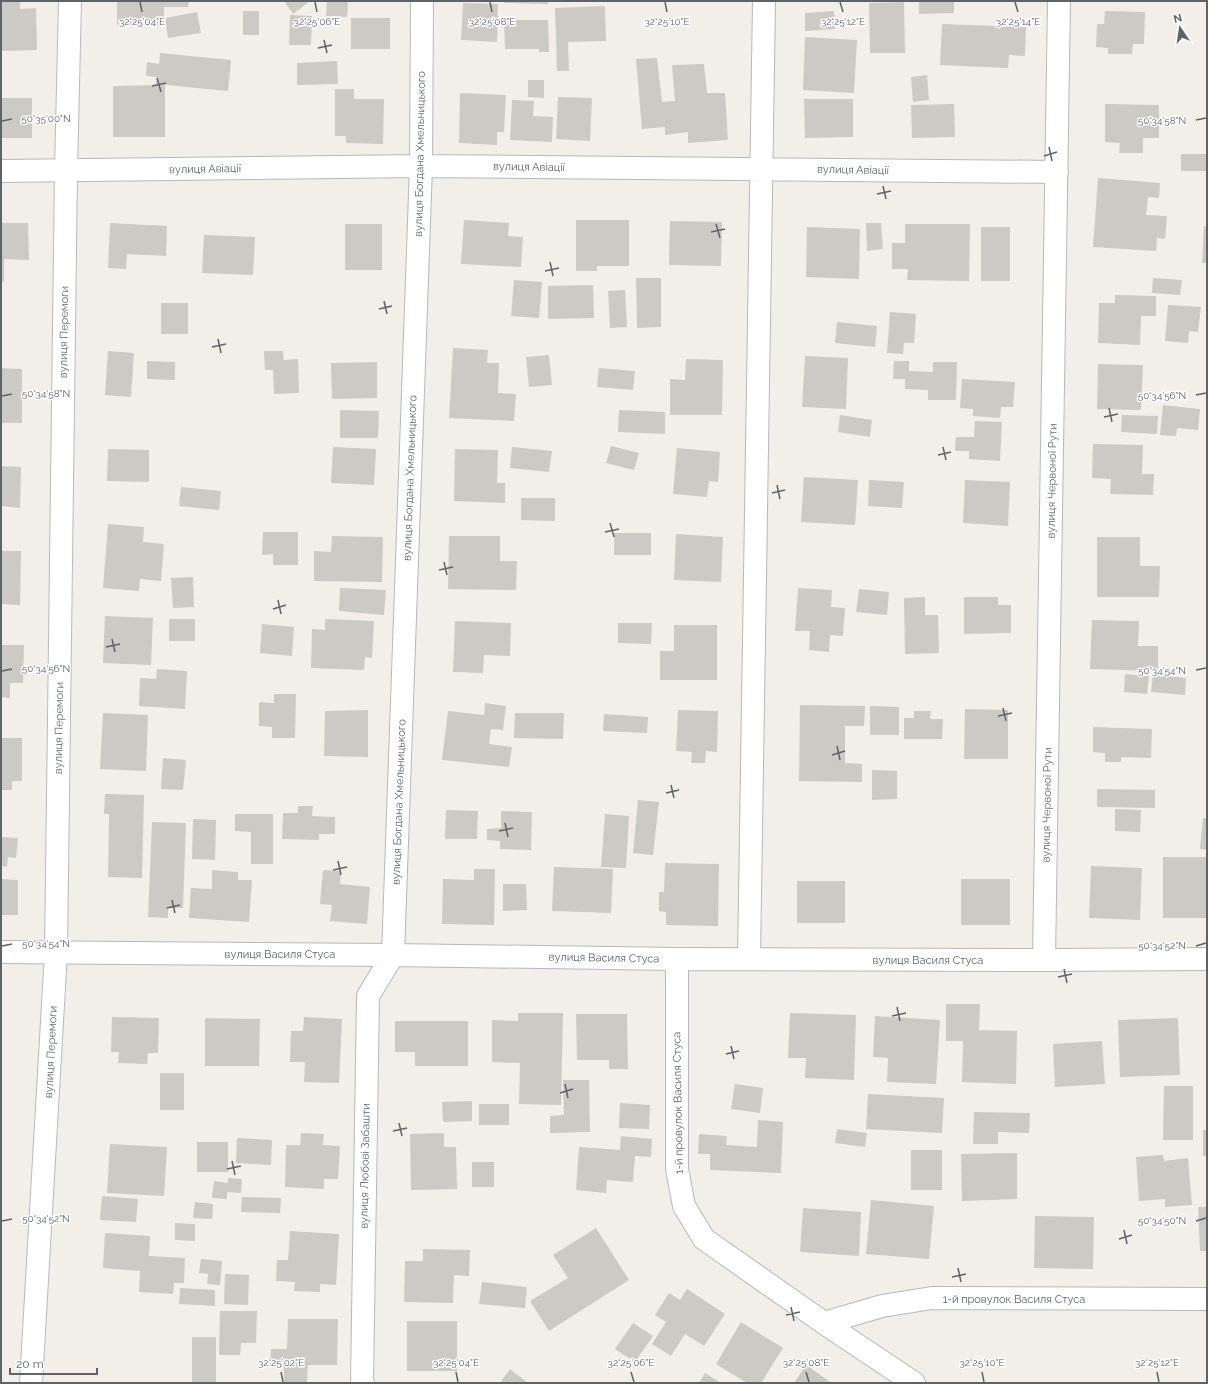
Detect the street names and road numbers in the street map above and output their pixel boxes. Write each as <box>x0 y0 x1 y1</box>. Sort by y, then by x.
street label: вулиця Богдана Хмельницького <box>412 71 428 237</box>
street label: вулиця Авіації <box>493 160 566 174</box>
street label: вулиця Авіації <box>169 162 242 176</box>
street label: вулиця Авіації <box>817 163 890 177</box>
street label: вулиця Перемоги <box>57 286 71 378</box>
street label: вулиця Богдана Хмельницького <box>401 395 419 561</box>
street label: вулиця Червоної Рути <box>1044 423 1060 539</box>
street label: вулиця Перемоги <box>52 682 66 774</box>
street label: вулиця Богдана Хмельницького <box>390 719 408 885</box>
street label: вулиця Червоної Рути <box>1039 747 1055 863</box>
street label: вулиця Василя Стуса <box>225 948 335 961</box>
street label: вулиця Василя Стуса <box>549 951 659 965</box>
street label: вулиця Василя Стуса <box>873 954 983 967</box>
street label: вулиця Перемоги <box>42 1006 60 1098</box>
street label: 1-й провулок Василя Стуса <box>670 1032 686 1174</box>
street label: вулиця Любові Забашти <box>357 1103 373 1229</box>
street label: 1-й провулок Василя Стуса <box>943 1293 1085 1306</box>

